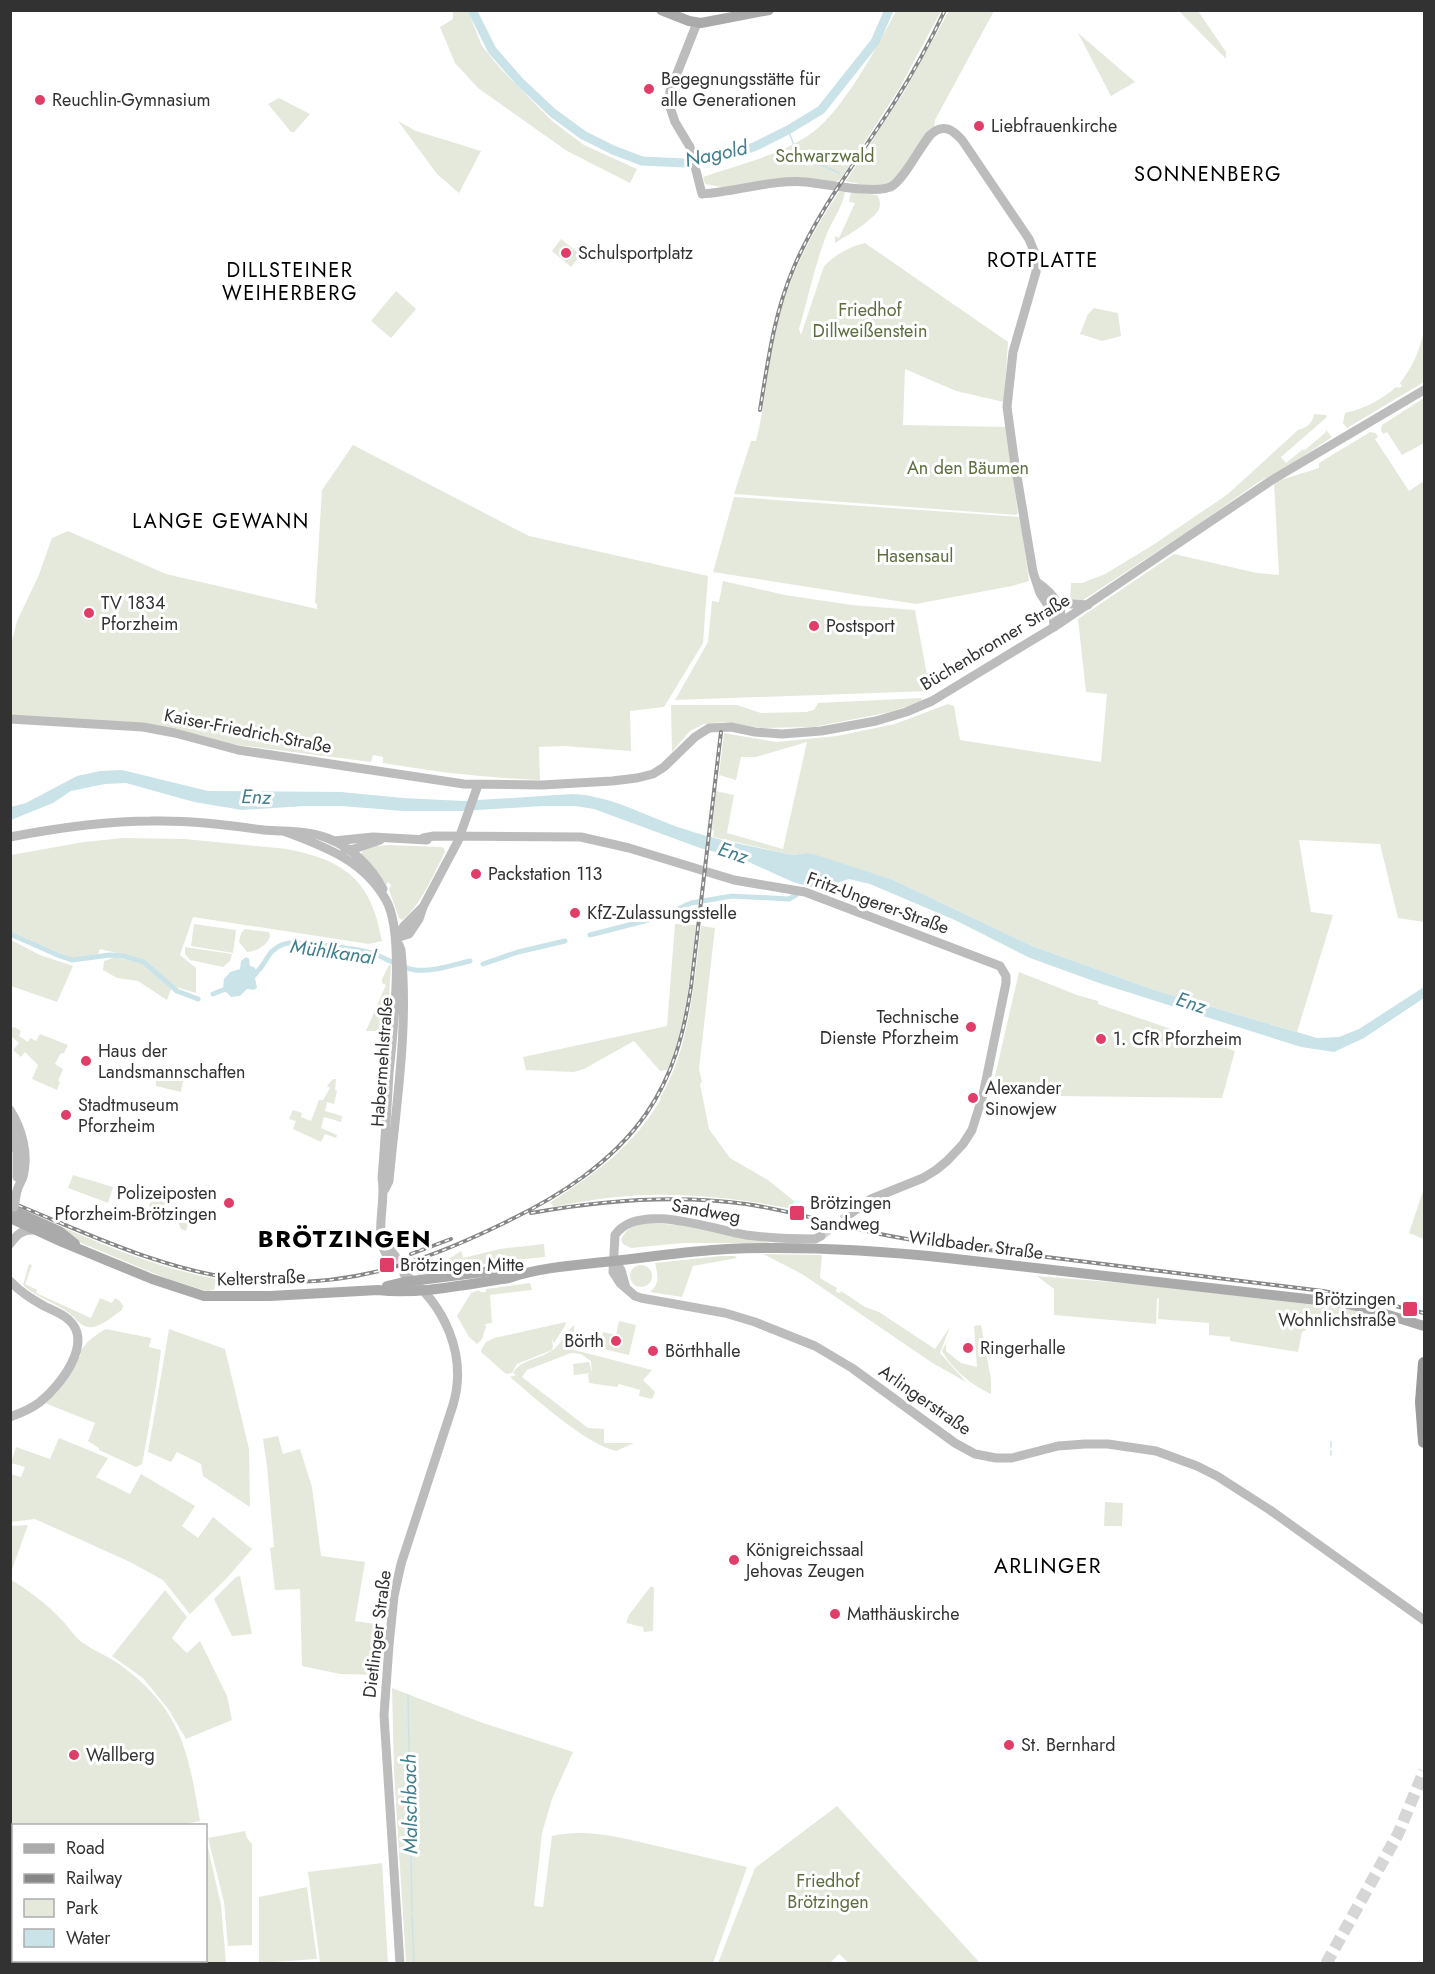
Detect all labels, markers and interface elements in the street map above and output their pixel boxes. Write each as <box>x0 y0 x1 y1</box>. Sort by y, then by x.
place label: Begegnungsstätte für alle Generationen <box>661 66 821 113</box>
marker: Begegnungsstätte für alle Generationen <box>642 82 656 96</box>
place label: Reuchlin-Gymnasium <box>52 87 211 113</box>
marker: Reuchlin-Gymnasium <box>33 93 47 107</box>
place label: Liebfrauenkirche <box>991 113 1117 139</box>
marker: Liebfrauenkirche <box>972 119 986 133</box>
water label: Nagold <box>682 133 751 175</box>
park label: Schwarzwald <box>775 143 875 169</box>
district label: SONNENBERG <box>1134 160 1282 189</box>
place label: Schulsportplatz <box>578 240 694 266</box>
marker: Schulsportplatz <box>559 246 573 260</box>
district label: ROTPLATTE <box>987 246 1099 275</box>
district label: DILLSTEINER WEIHERBERG <box>222 256 358 308</box>
park label: Friedhof Dillweißenstein <box>813 297 927 344</box>
park label: An den Bäumen <box>907 455 1029 481</box>
district label: LANGE GEWANN <box>132 507 310 536</box>
park label: Hasensaul <box>876 543 954 569</box>
street label: Büchenbronner Straße <box>915 587 1075 697</box>
place label: TV 1834 Pforzheim <box>101 590 178 637</box>
marker: TV 1834 Pforzheim <box>82 606 96 620</box>
place label: Postsport <box>826 613 895 639</box>
marker: Postsport <box>807 619 821 633</box>
street label: Kaiser-Friedrich-Straße <box>162 702 334 760</box>
water label: Enz <box>241 782 272 812</box>
water label: Enz <box>714 834 753 872</box>
place label: Packstation 113 <box>488 861 603 887</box>
street label: Fritz-Ungerer-Straße <box>803 865 953 941</box>
marker: Packstation 113 <box>469 867 483 881</box>
place label: KfZ-Zulassungsstelle <box>587 900 737 926</box>
marker: KfZ-Zulassungsstelle <box>568 906 582 920</box>
water label: Mühlkanal <box>288 932 379 973</box>
water label: Enz <box>1172 985 1211 1022</box>
street label: Habermehlstraße <box>364 996 400 1128</box>
place label: Technische Dienste Pforzheim <box>820 1004 959 1051</box>
marker: Technische Dienste Pforzheim <box>964 1020 978 1034</box>
place label: 1. CfR Pforzheim <box>1113 1026 1242 1052</box>
marker: 1. CfR Pforzheim <box>1094 1032 1108 1046</box>
place label: Haus der Landsmannschaften <box>98 1038 245 1085</box>
marker: Haus der Landsmannschaften <box>79 1054 93 1068</box>
place label: Alexander Sinowjew <box>985 1075 1062 1122</box>
marker: Alexander Sinowjew <box>966 1091 980 1105</box>
place label: Stadtmuseum Pforzheim <box>78 1092 179 1139</box>
marker: Stadtmuseum Pforzheim <box>59 1108 73 1122</box>
place label: Polizeiposten Pforzheim-Brötzingen <box>54 1180 217 1227</box>
place label: Brötzingen Sandweg <box>810 1190 892 1237</box>
street label: Sandweg <box>669 1192 743 1230</box>
marker: Polizeiposten Pforzheim-Brötzingen <box>222 1196 236 1210</box>
marker: Brötzingen Sandweg <box>788 1204 806 1222</box>
district label: BRÖTZINGEN <box>258 1221 432 1256</box>
street label: Wildbader Straße <box>907 1224 1045 1266</box>
place label: Brötzingen Mitte <box>400 1252 524 1278</box>
marker: Brötzingen Mitte <box>378 1256 396 1274</box>
street label: Kelterstraße <box>216 1263 306 1293</box>
place label: Brötzingen Wohnlichstraße <box>1278 1286 1396 1333</box>
marker: Brötzingen Wohnlichstraße <box>1401 1300 1419 1318</box>
place label: Börth <box>564 1328 604 1354</box>
marker: Börth <box>609 1334 623 1348</box>
place label: Ringerhalle <box>980 1335 1066 1361</box>
place label: Börthhalle <box>665 1338 740 1364</box>
marker: Ringerhalle <box>961 1341 975 1355</box>
marker: Börthhalle <box>646 1344 660 1358</box>
street label: Arlingerstraße <box>873 1358 977 1442</box>
place label: Königreichssaal Jehovas Zeugen <box>744 1537 865 1584</box>
district label: ARLINGER <box>994 1551 1102 1581</box>
marker: Königreichssaal Jehovas Zeugen <box>727 1553 741 1567</box>
street label: Dietlinger Straße <box>356 1569 398 1699</box>
place label: Matthäuskirche <box>847 1601 960 1627</box>
marker: Matthäuskirche <box>828 1607 842 1621</box>
place label: St. Bernhard <box>1021 1732 1115 1758</box>
marker: St. Bernhard <box>1002 1738 1016 1752</box>
place label: Wallberg <box>86 1742 155 1768</box>
marker: Wallberg <box>67 1748 81 1762</box>
water label: Malschbach <box>395 1754 425 1854</box>
legend <box>12 1824 207 1962</box>
text: Road <box>66 1835 105 1861</box>
text: Railway <box>66 1865 122 1891</box>
park label: Friedhof Brötzingen <box>787 1868 869 1915</box>
text: Park <box>66 1895 98 1921</box>
text: Water <box>66 1925 111 1951</box>

